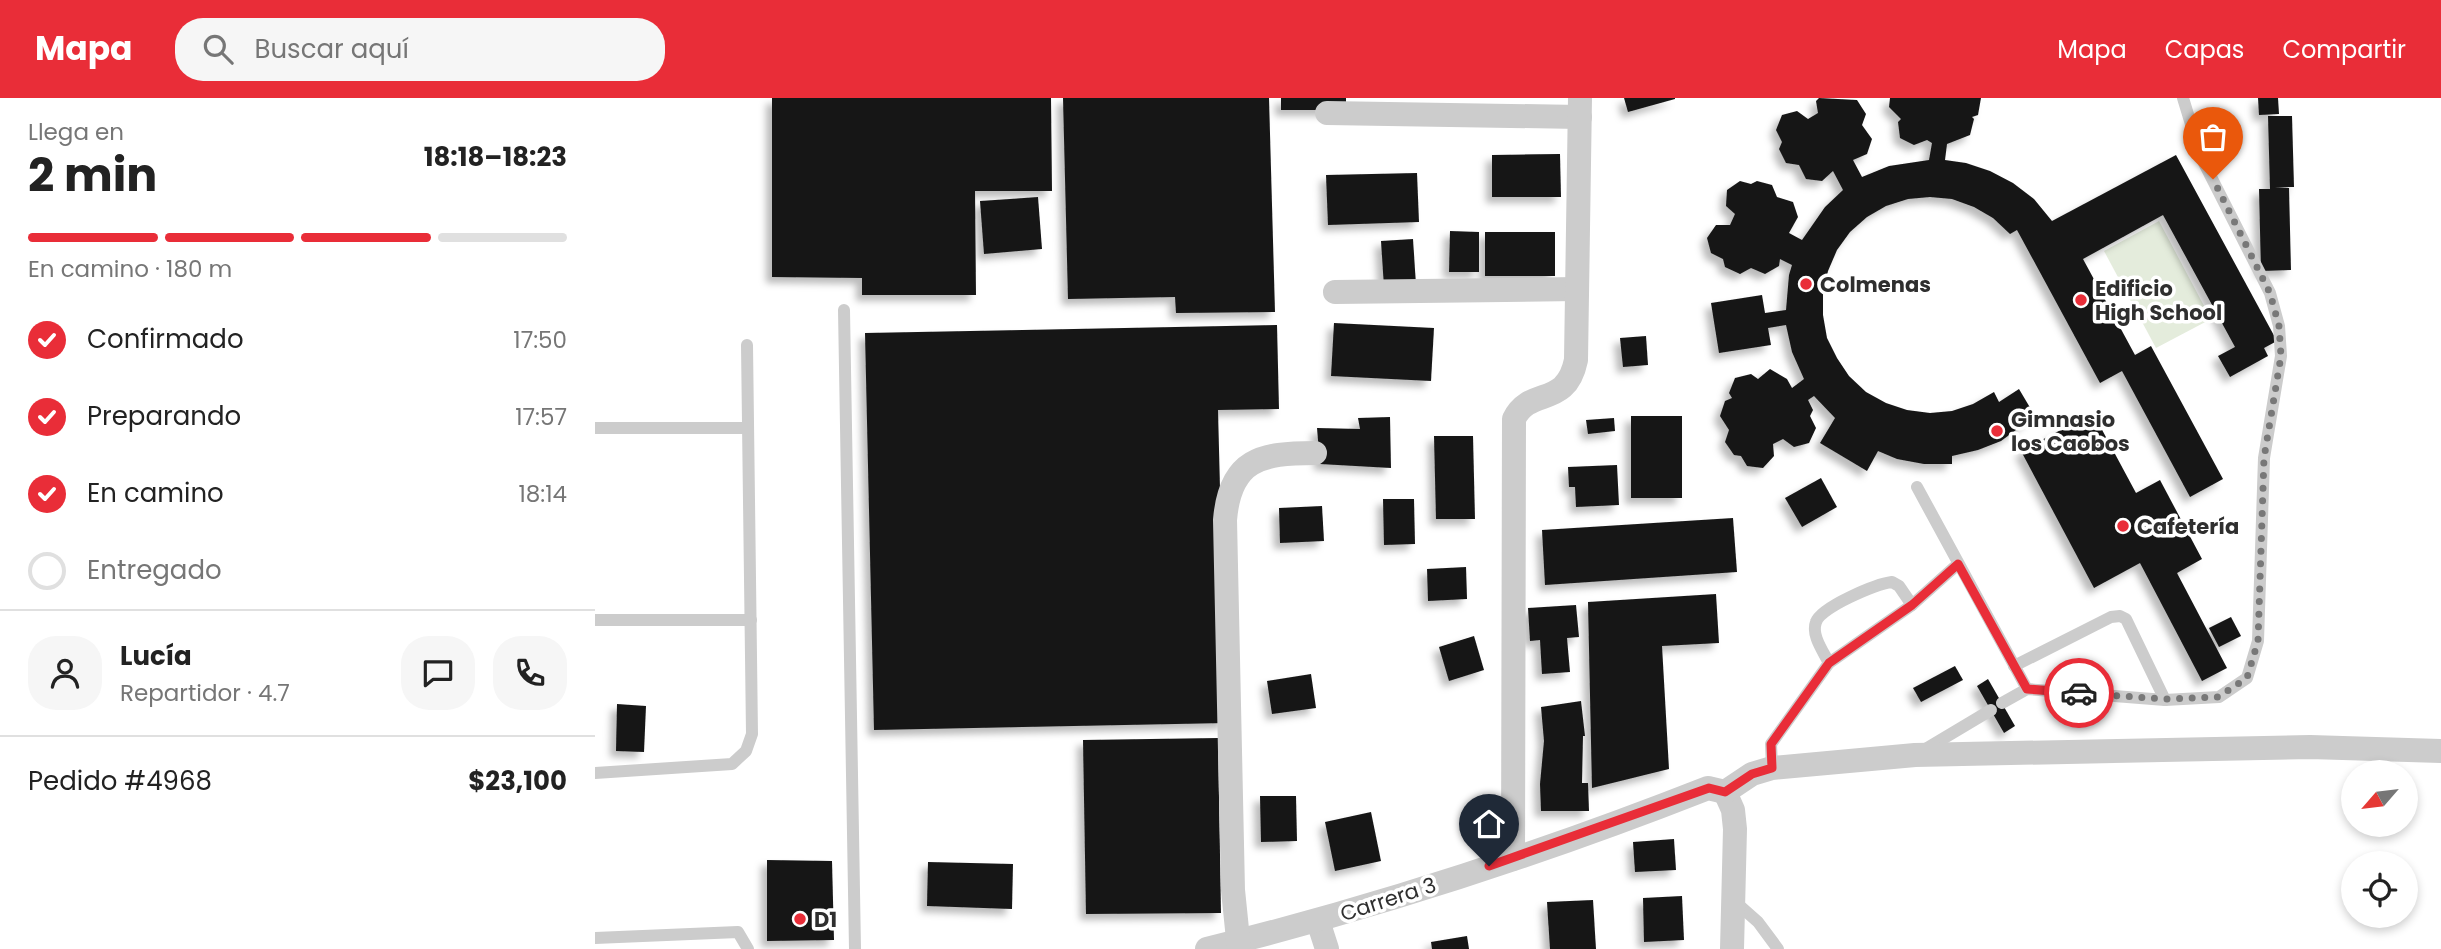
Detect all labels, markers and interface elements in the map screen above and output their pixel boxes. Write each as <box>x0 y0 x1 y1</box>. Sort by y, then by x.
search box <box>175 18 665 81</box>
text: Mapa <box>35 25 133 72</box>
icon: search <box>199 30 237 68</box>
text: Buscar aquí <box>255 31 409 67</box>
text: Mapa <box>2057 33 2127 66</box>
text: Capas <box>2165 33 2244 66</box>
text: Compartir <box>2282 33 2406 66</box>
pin <box>2183 107 2243 179</box>
text: Llega en <box>28 116 124 148</box>
icon: bag <box>2194 118 2232 156</box>
text: 18:18–18:23 <box>424 139 567 175</box>
text: 2 min <box>28 143 157 207</box>
text: En camino · 180 m <box>28 253 232 285</box>
place label: Colmenas <box>1820 270 1931 299</box>
place label: Edificio High School <box>2095 274 2222 327</box>
marker: Colmenas <box>1798 276 1814 292</box>
marker: Edificio High School <box>2073 292 2089 308</box>
icon: check <box>28 321 66 359</box>
text: Confirmado <box>87 321 244 357</box>
text: 17:50 <box>513 324 567 356</box>
icon: check <box>28 398 66 436</box>
text: Preparando <box>87 398 241 434</box>
text: 17:57 <box>515 401 567 433</box>
place label: Gimnasio los Caobos <box>2011 405 2130 458</box>
marker: Gimnasio los Caobos <box>1989 423 2005 439</box>
icon: check <box>28 475 66 513</box>
text: En camino <box>87 475 224 511</box>
text: 18:14 <box>518 478 567 510</box>
place label: Cafetería <box>2137 512 2239 541</box>
marker: Cafetería <box>2115 518 2131 534</box>
text: Entregado <box>87 552 222 588</box>
button: person <box>28 636 102 710</box>
button: chat <box>401 636 475 710</box>
button: phone <box>493 636 567 710</box>
text: Lucía <box>120 638 192 674</box>
courier <box>2044 658 2114 728</box>
icon: car <box>2060 674 2098 712</box>
text: Repartidor · 4.7 <box>120 677 290 709</box>
north arrow <box>2341 760 2419 836</box>
map controls <box>2341 760 2418 928</box>
text: Pedido #4968 <box>28 763 212 799</box>
text: $23,100 <box>468 763 567 799</box>
pin <box>1459 794 1519 866</box>
icon: home <box>1470 805 1508 843</box>
button: locate <box>2341 851 2418 928</box>
street label: Carrera 3 <box>1336 870 1440 928</box>
place label: D1 <box>814 905 837 934</box>
marker: D1 <box>792 911 808 927</box>

